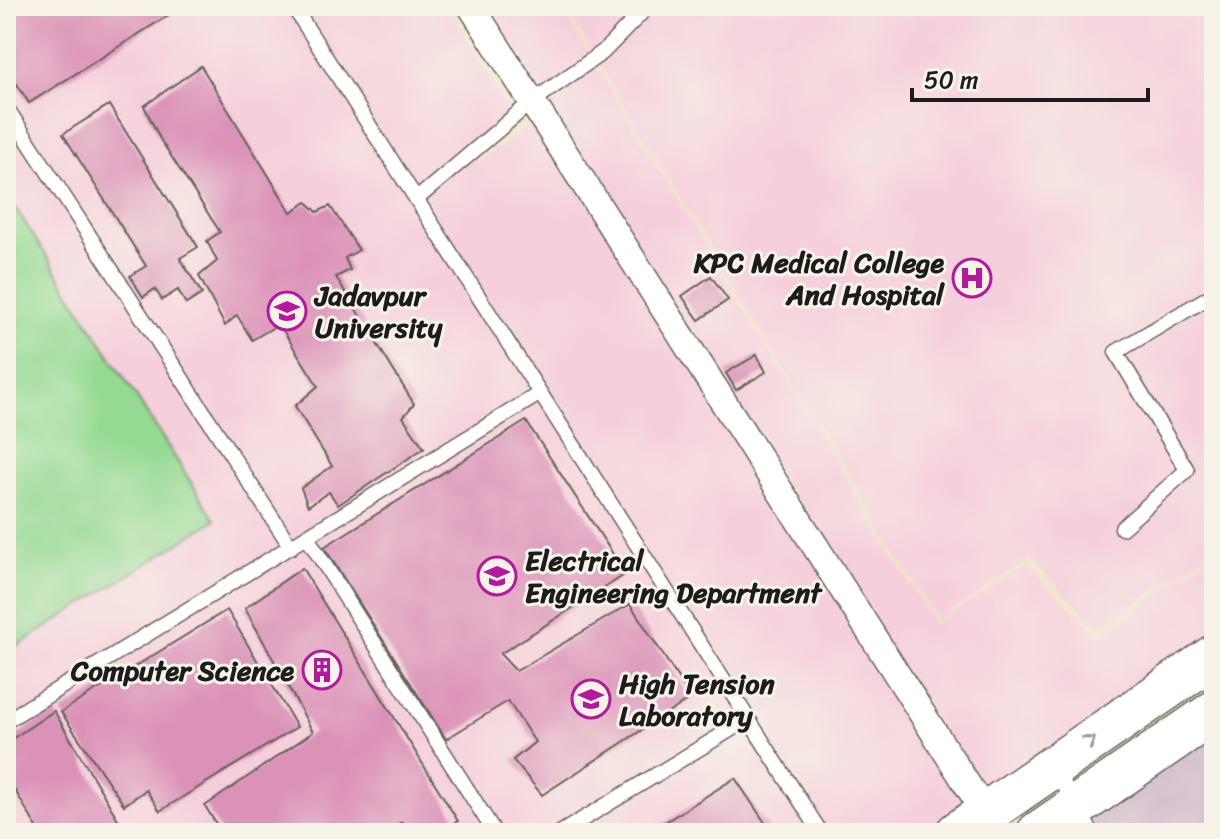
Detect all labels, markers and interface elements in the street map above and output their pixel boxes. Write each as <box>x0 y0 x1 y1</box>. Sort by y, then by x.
scale bar <box>912 52 1148 102</box>
text: 50 m <box>924 59 979 101</box>
place label: KPC Medical College And Hospital <box>693 238 945 319</box>
hospital icon: KPC Medical College And Hospital <box>951 257 993 299</box>
place label: Jadavpur University <box>313 271 443 352</box>
school or university icon: Jadavpur University <box>266 290 308 332</box>
place label: Electrical Engineering Department <box>525 536 823 617</box>
school or university icon: Electrical Engineering Department <box>476 555 518 597</box>
place label: Computer Science <box>70 646 294 695</box>
building icon: Computer Science <box>301 649 343 691</box>
place label: High Tension Laboratory <box>619 659 775 740</box>
school or university icon: High Tension Laboratory <box>570 678 612 720</box>
one-way arrow <box>1081 736 1095 751</box>

